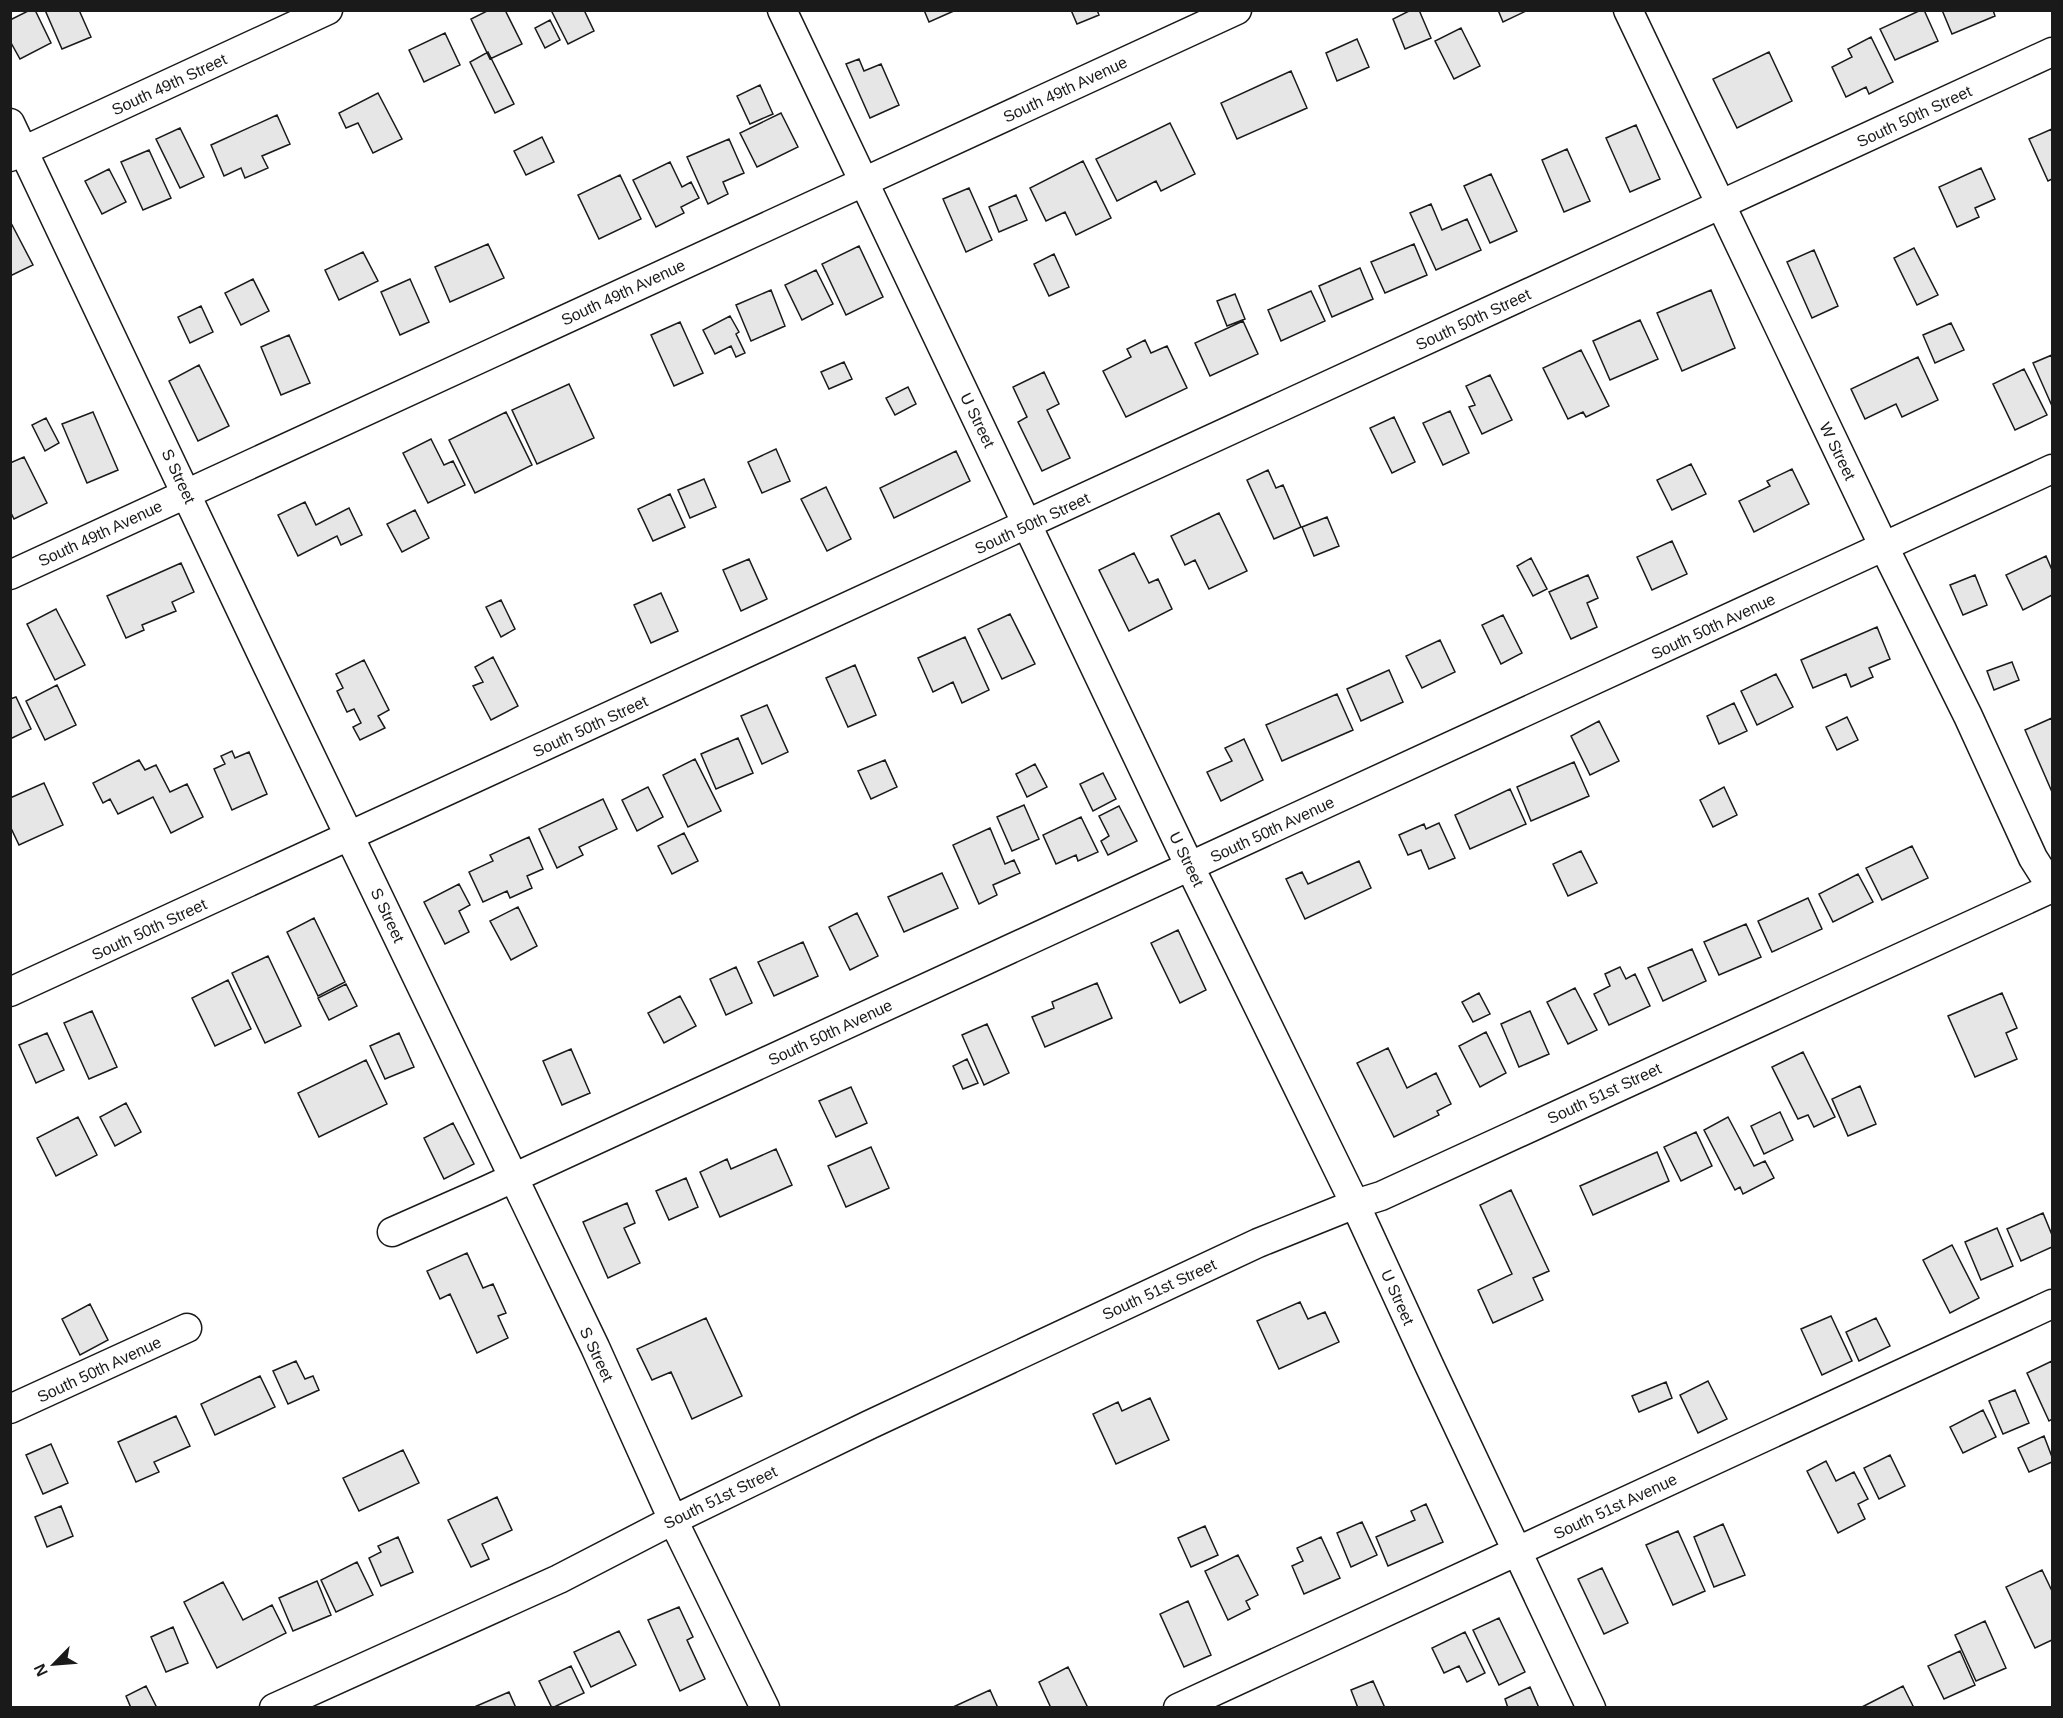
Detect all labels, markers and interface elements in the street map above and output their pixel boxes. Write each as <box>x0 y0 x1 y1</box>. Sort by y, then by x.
street label: South 49th Street <box>109 50 230 118</box>
street label: South 49th Avenue <box>1000 53 1130 126</box>
street label: South 50th Street <box>1854 82 1975 150</box>
street label: South 49th Avenue <box>558 256 688 329</box>
street label: South 50th Street <box>1413 285 1534 353</box>
street label: U Street <box>957 390 998 451</box>
street label: W Street <box>1816 420 1859 483</box>
street label: S Street <box>159 446 199 506</box>
street label: South 50th Street <box>972 489 1093 557</box>
street label: South 49th Avenue <box>35 497 165 570</box>
street label: South 50th Avenue <box>1648 590 1778 663</box>
street label: South 50th Street <box>530 692 651 760</box>
street label: South 50th Avenue <box>1207 793 1337 866</box>
street label: U Street <box>1166 829 1207 890</box>
street label: S Street <box>368 885 408 945</box>
street label: South 50th Street <box>89 895 210 963</box>
street label: South 50th Avenue <box>765 996 895 1069</box>
street label: South 51st Street <box>1545 1059 1664 1127</box>
street label: South 51st Street <box>1100 1255 1219 1323</box>
street label: U Street <box>1378 1267 1417 1328</box>
street label: S Street <box>577 1324 617 1384</box>
street label: South 50th Avenue <box>34 1333 164 1406</box>
street label: South 51st Street <box>661 1462 780 1532</box>
street label: South 51st Avenue <box>1551 1470 1680 1542</box>
north arrow <box>24 1634 84 1694</box>
text: N <box>31 1661 51 1679</box>

